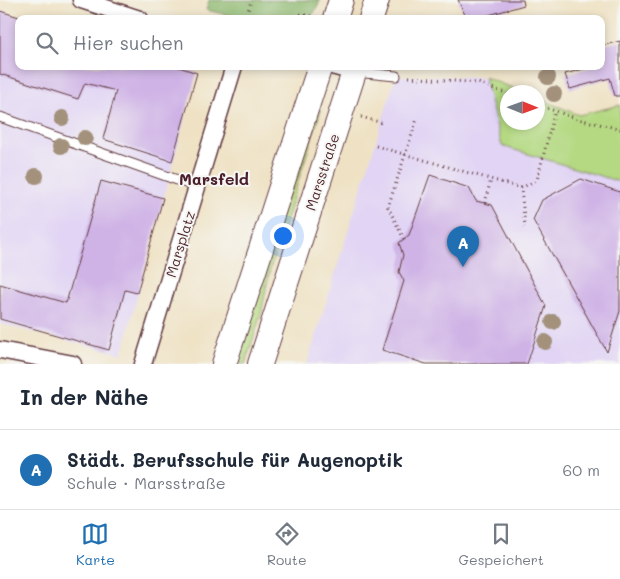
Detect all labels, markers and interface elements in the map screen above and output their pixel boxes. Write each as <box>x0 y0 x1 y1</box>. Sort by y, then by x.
search box <box>15 15 605 70</box>
icon: search <box>33 29 61 57</box>
text: Hier suchen <box>73 30 184 55</box>
north arrow <box>500 85 545 130</box>
street label: Marsstraße <box>301 131 343 213</box>
district label: Marsfeld <box>179 168 249 189</box>
street label: Marsplatz <box>161 208 199 280</box>
your location <box>270 223 296 249</box>
pin: A <box>447 226 479 267</box>
text: In der Nähe <box>20 383 148 410</box>
text: Städt. Berufsschule für Augenoptik <box>67 447 403 472</box>
text: A <box>30 459 42 480</box>
text: 60 m <box>563 459 600 480</box>
text: Schule · Marsstraße <box>67 472 226 493</box>
tab: Karte <box>76 520 115 569</box>
tab: Route <box>267 520 307 569</box>
tab: Gespeichert <box>459 520 544 569</box>

